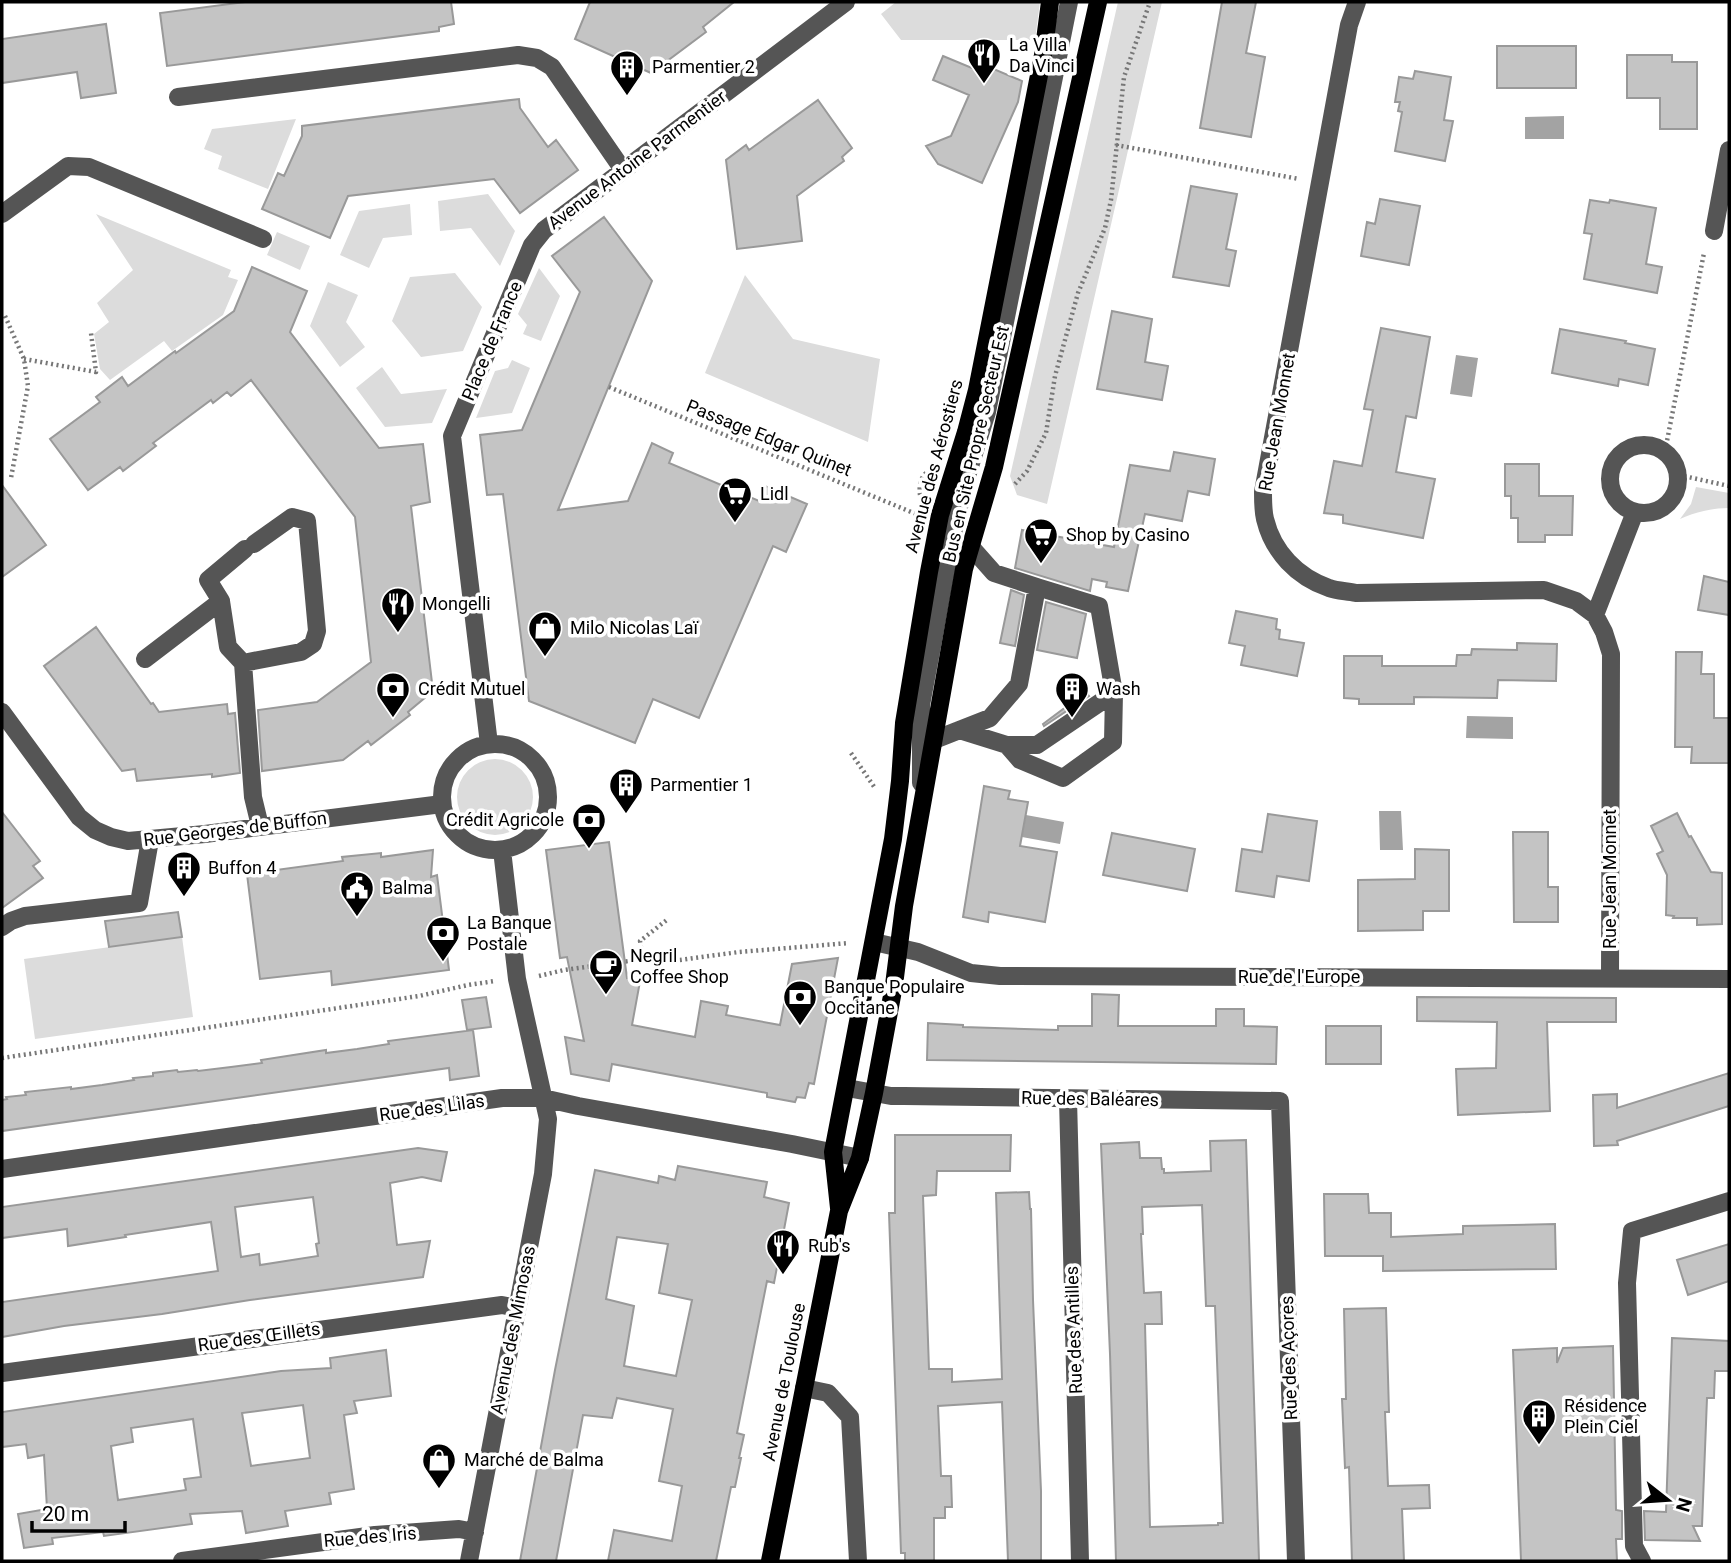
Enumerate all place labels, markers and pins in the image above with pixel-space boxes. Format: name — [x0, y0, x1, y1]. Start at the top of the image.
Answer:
place label: La Villa Da Vinci — [1009, 34, 1075, 76]
restaurant icon: La Villa Da Vinci — [965, 36, 1003, 85]
building icon: Parmentier 2 — [608, 48, 646, 97]
place label: Parmentier 2 — [652, 56, 755, 77]
supermarket icon: Lidl — [716, 475, 754, 524]
place label: Lidl — [760, 483, 789, 504]
supermarket icon: Shop by Casino — [1022, 516, 1060, 565]
place label: Shop by Casino — [1066, 524, 1190, 545]
restaurant icon: Mongelli — [379, 585, 417, 634]
place label: Mongelli — [422, 593, 491, 614]
shop icon: Milo Nicolas Laï — [526, 609, 564, 658]
place label: Milo Nicolas Laï — [570, 617, 700, 638]
bank icon: Crédit Mutuel — [374, 670, 412, 719]
building icon: Wash — [1053, 670, 1091, 719]
place label: Crédit Mutuel — [418, 678, 525, 699]
place label: Wash — [1096, 678, 1141, 699]
building icon: Parmentier 1 — [607, 766, 645, 815]
place label: Parmentier 1 — [650, 774, 753, 795]
bank icon: Crédit Agricole — [570, 801, 608, 850]
place label: Crédit Agricole — [446, 809, 564, 830]
building icon: Buffon 4 — [165, 849, 203, 898]
place label: Buffon 4 — [208, 857, 276, 878]
public building icon: Balma — [338, 869, 376, 918]
place label: Balma — [382, 877, 433, 898]
place label: La Banque Postale — [467, 912, 552, 954]
bank icon: La Banque Postale — [424, 914, 462, 963]
place label: Negril Coffee Shop — [630, 945, 729, 987]
cafe icon: Negril Coffee Shop — [587, 947, 625, 996]
place label: Banque Populaire Occitane — [824, 976, 965, 1018]
bank icon: Banque Populaire Occitane — [781, 978, 819, 1027]
restaurant icon: Rub's — [764, 1227, 802, 1276]
place label: Rub's — [808, 1235, 851, 1256]
place label: Résidence Plein Ciel — [1564, 1395, 1647, 1437]
building icon: Résidence Plein Ciel — [1520, 1397, 1558, 1446]
shop icon: Marché de Balma — [420, 1441, 458, 1490]
place label: Marché de Balma — [464, 1449, 604, 1470]

